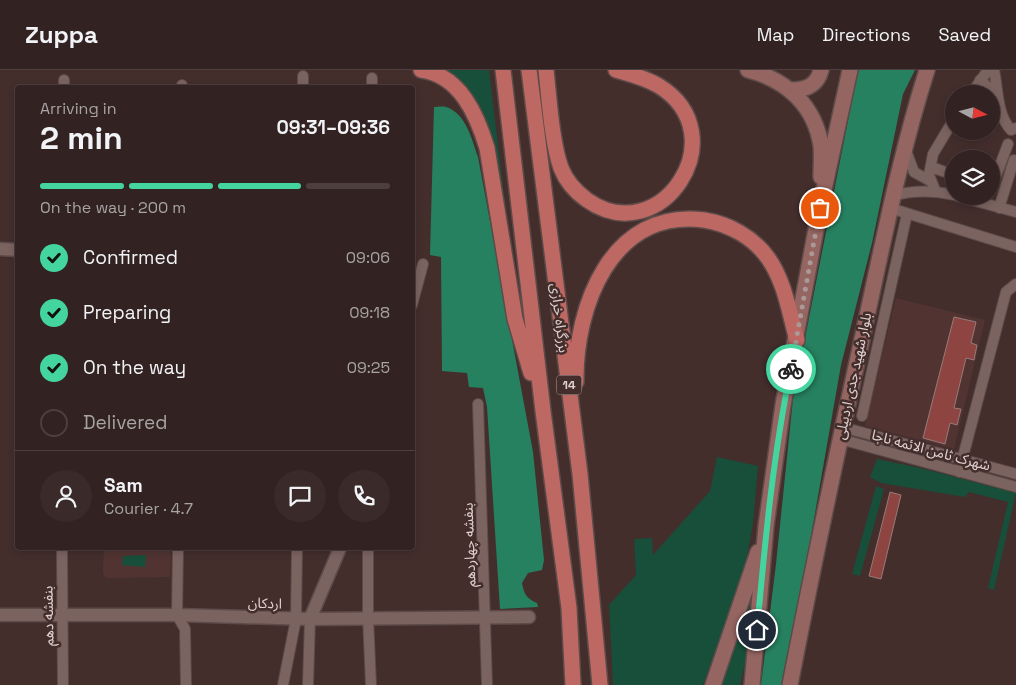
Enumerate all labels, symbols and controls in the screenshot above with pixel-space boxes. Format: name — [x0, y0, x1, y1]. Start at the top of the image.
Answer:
text: Zuppa — [25, 19, 98, 50]
text: Map — [757, 23, 794, 46]
text: Directions — [822, 23, 911, 46]
text: Saved — [939, 23, 991, 46]
north arrow — [945, 85, 1000, 140]
map controls — [945, 85, 1000, 205]
text: Arriving in — [40, 98, 117, 119]
text: 09:31–09:36 — [276, 115, 390, 140]
text: 2 min — [40, 118, 123, 158]
button: layers — [945, 150, 1000, 205]
pin — [799, 187, 841, 229]
icon: bag — [806, 194, 834, 222]
text: On the way · 200 m — [40, 197, 186, 218]
icon: check — [40, 244, 68, 272]
text: Confirmed — [83, 245, 178, 270]
text: 09:06 — [346, 247, 390, 268]
street label: بزرگراه خرازی — [547, 282, 573, 354]
icon: check — [40, 299, 68, 327]
text: Preparing — [83, 300, 171, 325]
text: 09:18 — [349, 302, 390, 323]
street label: بلوار شهید جدی اردبیلی — [831, 311, 875, 441]
courier — [766, 344, 816, 394]
icon: check — [40, 354, 68, 382]
text: On the way — [83, 355, 186, 380]
icon: bike — [777, 355, 805, 383]
text: 09:25 — [347, 357, 390, 378]
road number: 14 — [556, 376, 582, 394]
text: Delivered — [83, 410, 168, 435]
street label: شهرک ثامن الائمه ناجا — [870, 425, 992, 475]
button: person — [40, 470, 92, 522]
button: chat — [274, 470, 326, 522]
button: phone — [338, 470, 390, 522]
text: Sam — [104, 473, 143, 498]
text: Courier · 4.7 — [104, 498, 193, 519]
street label: بنفشه چهاردهم — [459, 502, 481, 588]
street label: بنفشه دهم — [38, 585, 60, 646]
street label: اردکان — [248, 593, 282, 613]
pin — [736, 609, 778, 651]
icon: home — [743, 616, 771, 644]

